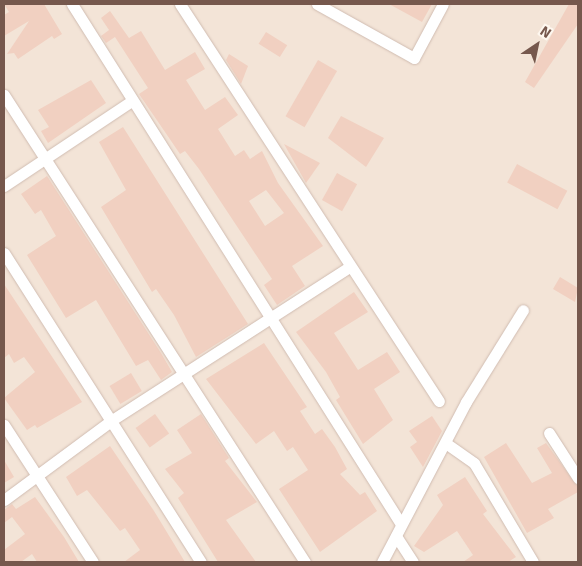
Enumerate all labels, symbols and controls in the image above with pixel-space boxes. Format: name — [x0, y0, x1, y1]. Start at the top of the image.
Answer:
north arrow — [512, 20, 562, 70]
text: N — [537, 22, 554, 42]

